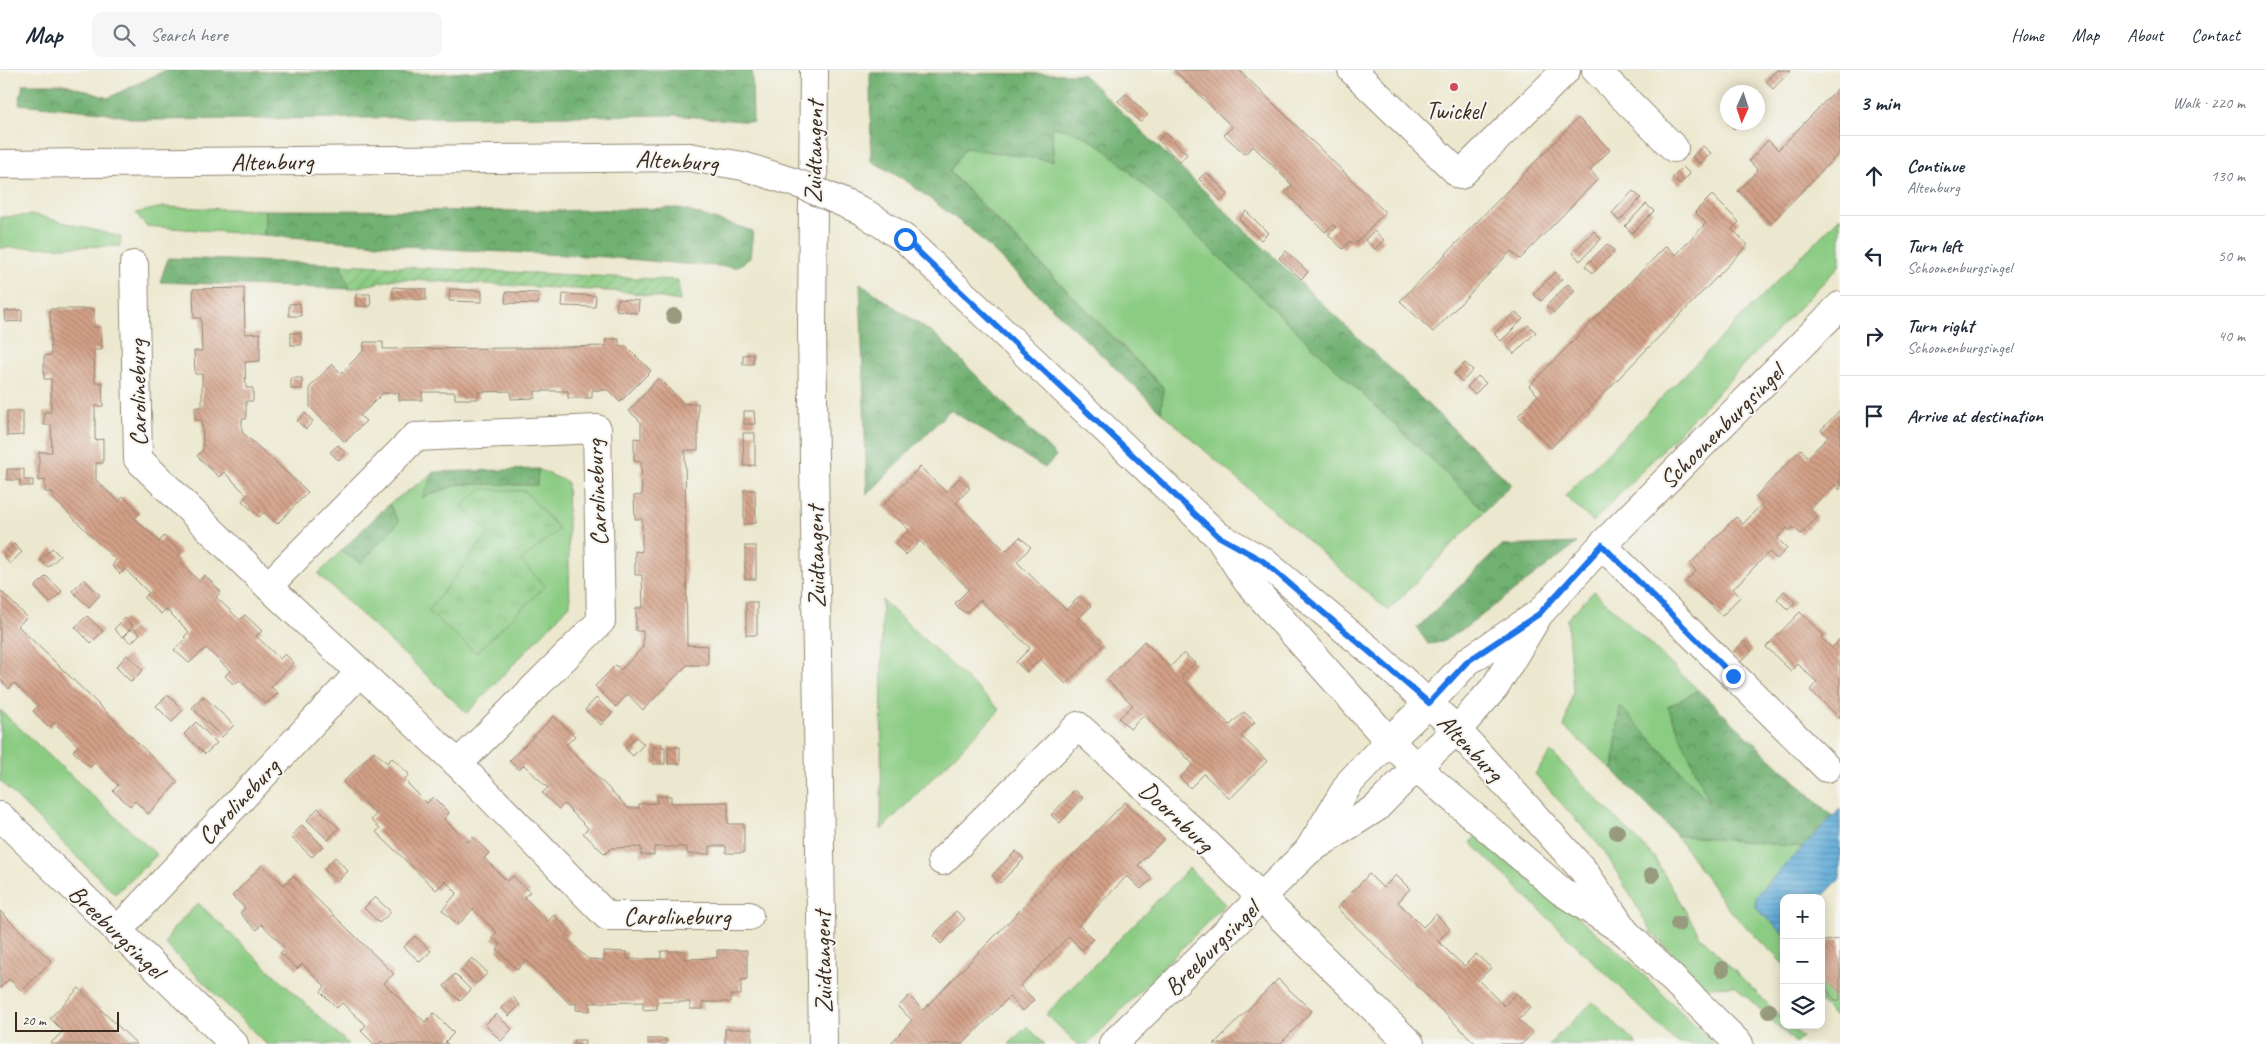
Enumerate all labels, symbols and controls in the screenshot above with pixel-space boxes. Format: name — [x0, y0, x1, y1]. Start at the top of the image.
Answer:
search box — [92, 12, 442, 57]
text: Map — [25, 20, 62, 50]
icon: search — [110, 21, 138, 49]
text: Search here — [150, 23, 228, 47]
text: Home — [2011, 24, 2044, 46]
text: Map — [2072, 24, 2099, 46]
text: About — [2127, 24, 2163, 46]
text: Contact — [2191, 24, 2240, 46]
marker: Twickel — [1448, 81, 1460, 93]
north arrow — [1720, 85, 1765, 130]
text: 3 min — [1860, 90, 1900, 116]
text: Walk · 220 m — [2173, 93, 2245, 113]
place label: Twickel — [1425, 95, 1487, 127]
street label: Zuidtangent — [797, 97, 831, 203]
street label: Altenburg — [635, 143, 721, 179]
street label: Altenburg — [231, 145, 316, 179]
text: Continue — [1907, 154, 1964, 178]
icon: ahead — [1860, 162, 1888, 190]
text: 130 m — [2211, 166, 2245, 186]
text: Altenburg — [1907, 178, 1960, 198]
route start — [894, 228, 917, 251]
text: Turn left — [1907, 234, 1962, 258]
icon: left — [1860, 242, 1888, 270]
text: 50 m — [2218, 246, 2245, 266]
text: Schoonenburgsingel — [1907, 258, 2012, 278]
text: Turn right — [1907, 314, 1974, 338]
icon: right — [1860, 322, 1888, 350]
text: 40 m — [2218, 326, 2245, 346]
street label: Carolineburg — [121, 337, 155, 447]
text: Schoonenburgsingel — [1907, 338, 2012, 358]
street label: Schoonenburgsingel — [1652, 354, 1794, 496]
icon: arrive — [1860, 402, 1888, 430]
text: Arrive at destination — [1907, 404, 2043, 428]
street label: Carolineburg — [578, 437, 616, 547]
street label: Zuidtangent — [799, 502, 833, 608]
route end — [1722, 665, 1745, 688]
street label: Altenburg — [1430, 707, 1512, 790]
street label: Carolineburg — [191, 750, 288, 852]
street label: Doornburg — [1132, 774, 1222, 861]
street label: Breeburgsingel — [61, 878, 175, 989]
street label: Breeburgsingel — [1157, 891, 1270, 1003]
map controls — [1780, 894, 1825, 1029]
button: + — [1780, 894, 1825, 939]
street label: Carolineburg — [624, 901, 733, 933]
street label: Zuidtangent — [806, 907, 840, 1013]
button: − — [1780, 939, 1825, 984]
button: layers — [1780, 984, 1825, 1029]
scale bar — [15, 1009, 119, 1032]
text: 20 m — [22, 1012, 46, 1029]

